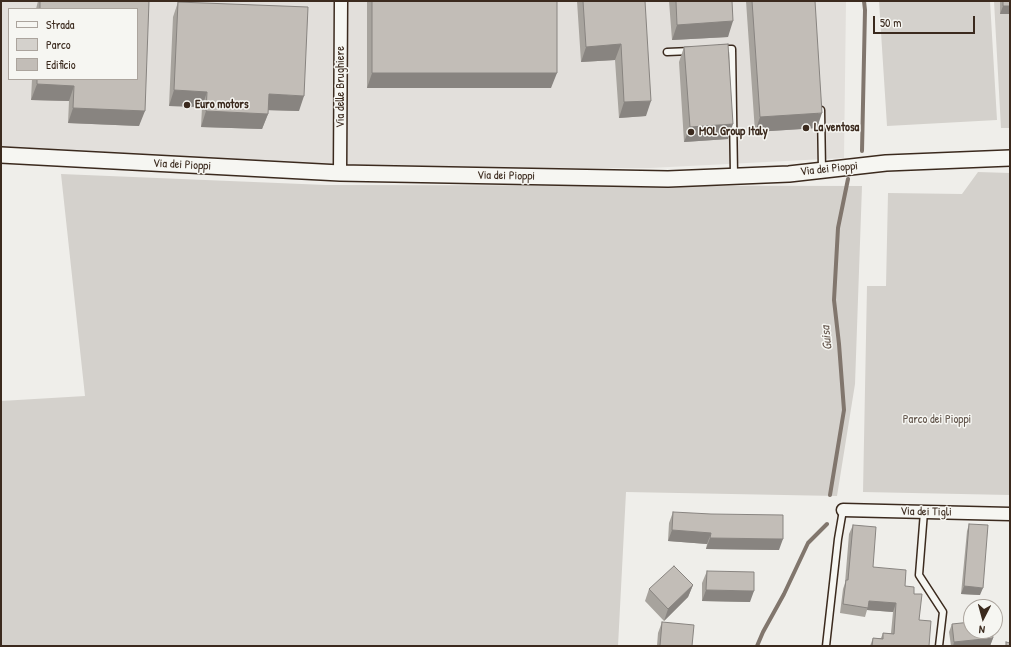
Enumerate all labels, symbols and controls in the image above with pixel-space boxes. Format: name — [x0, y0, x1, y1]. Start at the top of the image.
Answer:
legend — [8, 8, 138, 80]
scale bar — [875, 8, 977, 34]
text: 50 m — [880, 14, 901, 31]
text: Strada — [46, 16, 74, 33]
text: Parco — [46, 36, 71, 53]
street label: Via delle Brughiere — [334, 46, 348, 128]
text: Edificio — [46, 56, 76, 73]
place label: Euro motors — [195, 98, 249, 112]
marker: Euro motors — [182, 100, 192, 110]
place label: La ventosa — [814, 121, 859, 135]
marker: La ventosa — [801, 123, 811, 133]
place label: MOL Group Italy — [699, 125, 768, 139]
marker: MOL Group Italy — [686, 127, 696, 137]
street label: Via dei Pioppi — [153, 156, 211, 174]
street label: Via dei Pioppi — [799, 159, 859, 179]
street label: Via dei Pioppi — [477, 168, 535, 184]
water label: Guisa — [818, 325, 836, 351]
park label: Parco dei Pioppi — [903, 413, 971, 427]
street label: Via dei Tigli — [900, 504, 952, 520]
north arrow — [963, 599, 1003, 639]
text: N — [978, 623, 986, 637]

